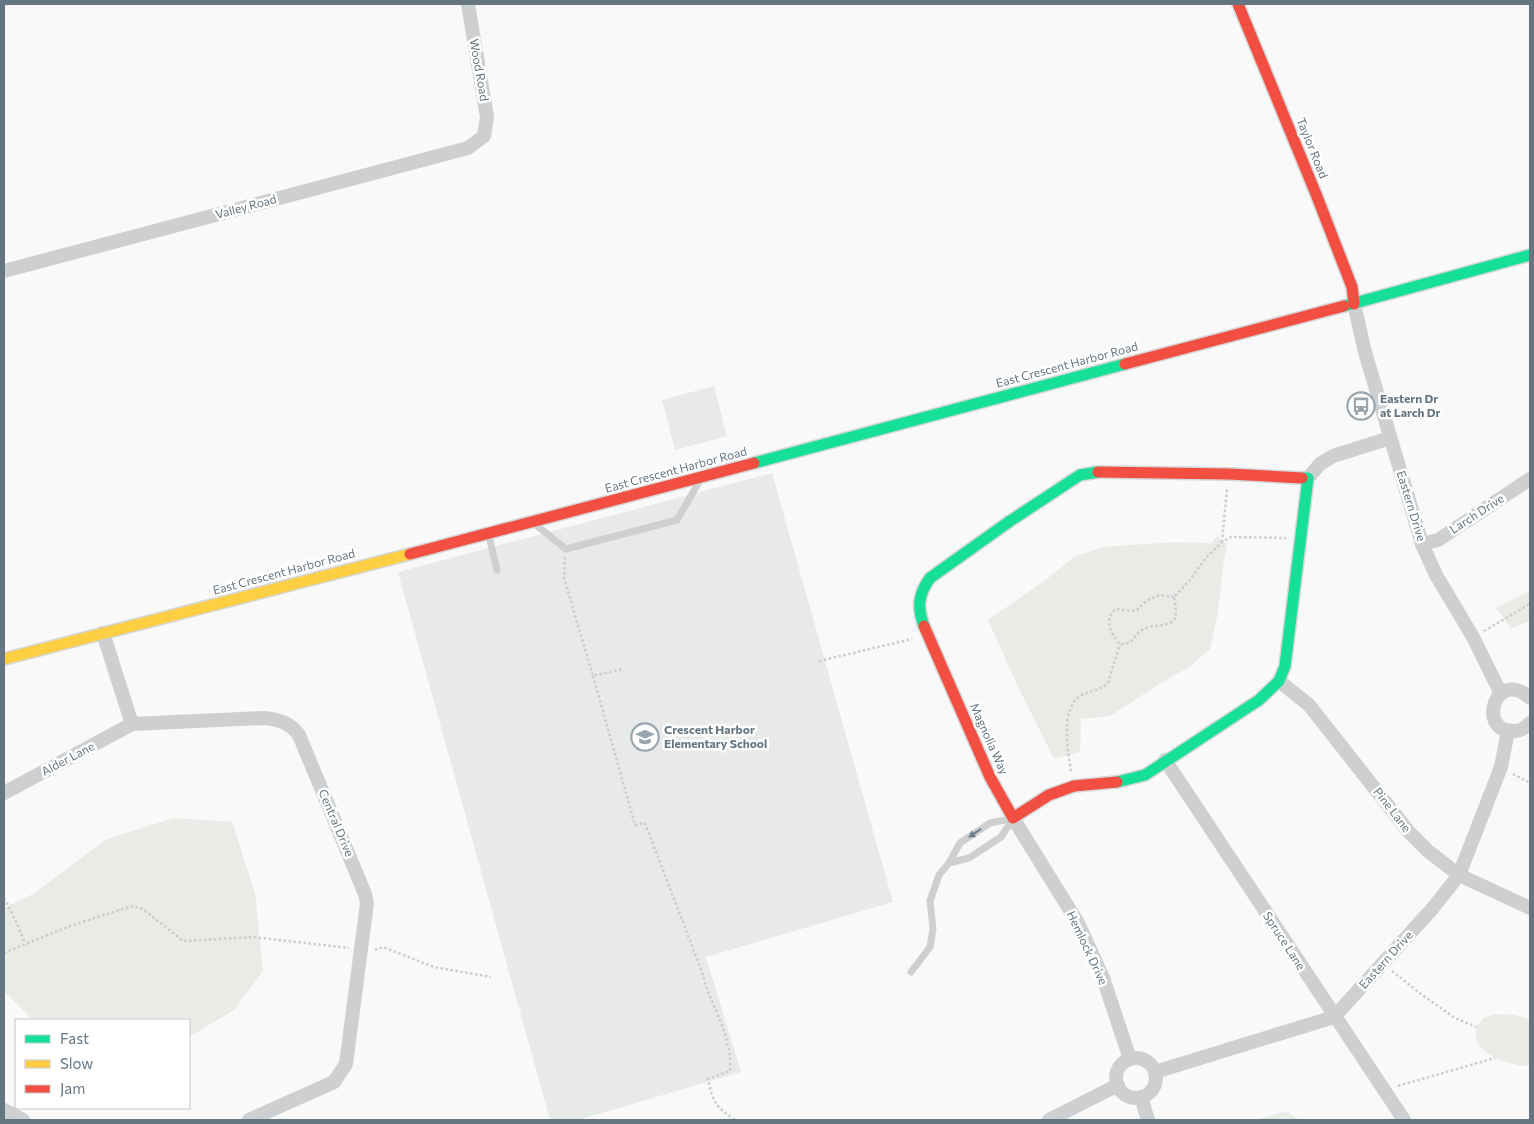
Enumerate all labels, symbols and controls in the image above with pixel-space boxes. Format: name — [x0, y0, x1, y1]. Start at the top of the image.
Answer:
street label: Wood Road — [468, 38, 492, 102]
street label: Taylor Road — [1294, 115, 1331, 180]
street label: Valley Road — [214, 191, 278, 221]
street label: East Crescent Harbor Road — [994, 338, 1139, 390]
bus stop icon: Eastern Dr at Larch Dr — [1346, 391, 1376, 421]
place label: Eastern Dr at Larch Dr — [1380, 391, 1441, 419]
street label: East Crescent Harbor Road — [603, 443, 748, 495]
street label: Eastern Drive — [1395, 469, 1429, 543]
street label: Larch Drive — [1447, 490, 1506, 536]
street label: East Crescent Harbor Road — [211, 545, 356, 597]
street label: Magnolia Way — [968, 701, 1012, 777]
school or university icon: Crescent Harbor Elementary School — [630, 722, 660, 752]
place label: Crescent Harbor Elementary School — [664, 722, 767, 750]
street label: Alder Lane — [39, 738, 96, 778]
street label: Pine Lane — [1371, 784, 1414, 834]
street label: Central Drive — [316, 787, 357, 858]
one-way arrow — [969, 828, 982, 838]
street label: Hemlock Drive — [1065, 908, 1111, 987]
street label: Spruce Lane — [1261, 909, 1309, 972]
street label: Eastern Drive — [1356, 928, 1415, 991]
legend — [15, 1019, 190, 1109]
text: Fast — [60, 1029, 89, 1047]
text: Slow — [60, 1054, 93, 1072]
text: Jam — [60, 1079, 85, 1097]

